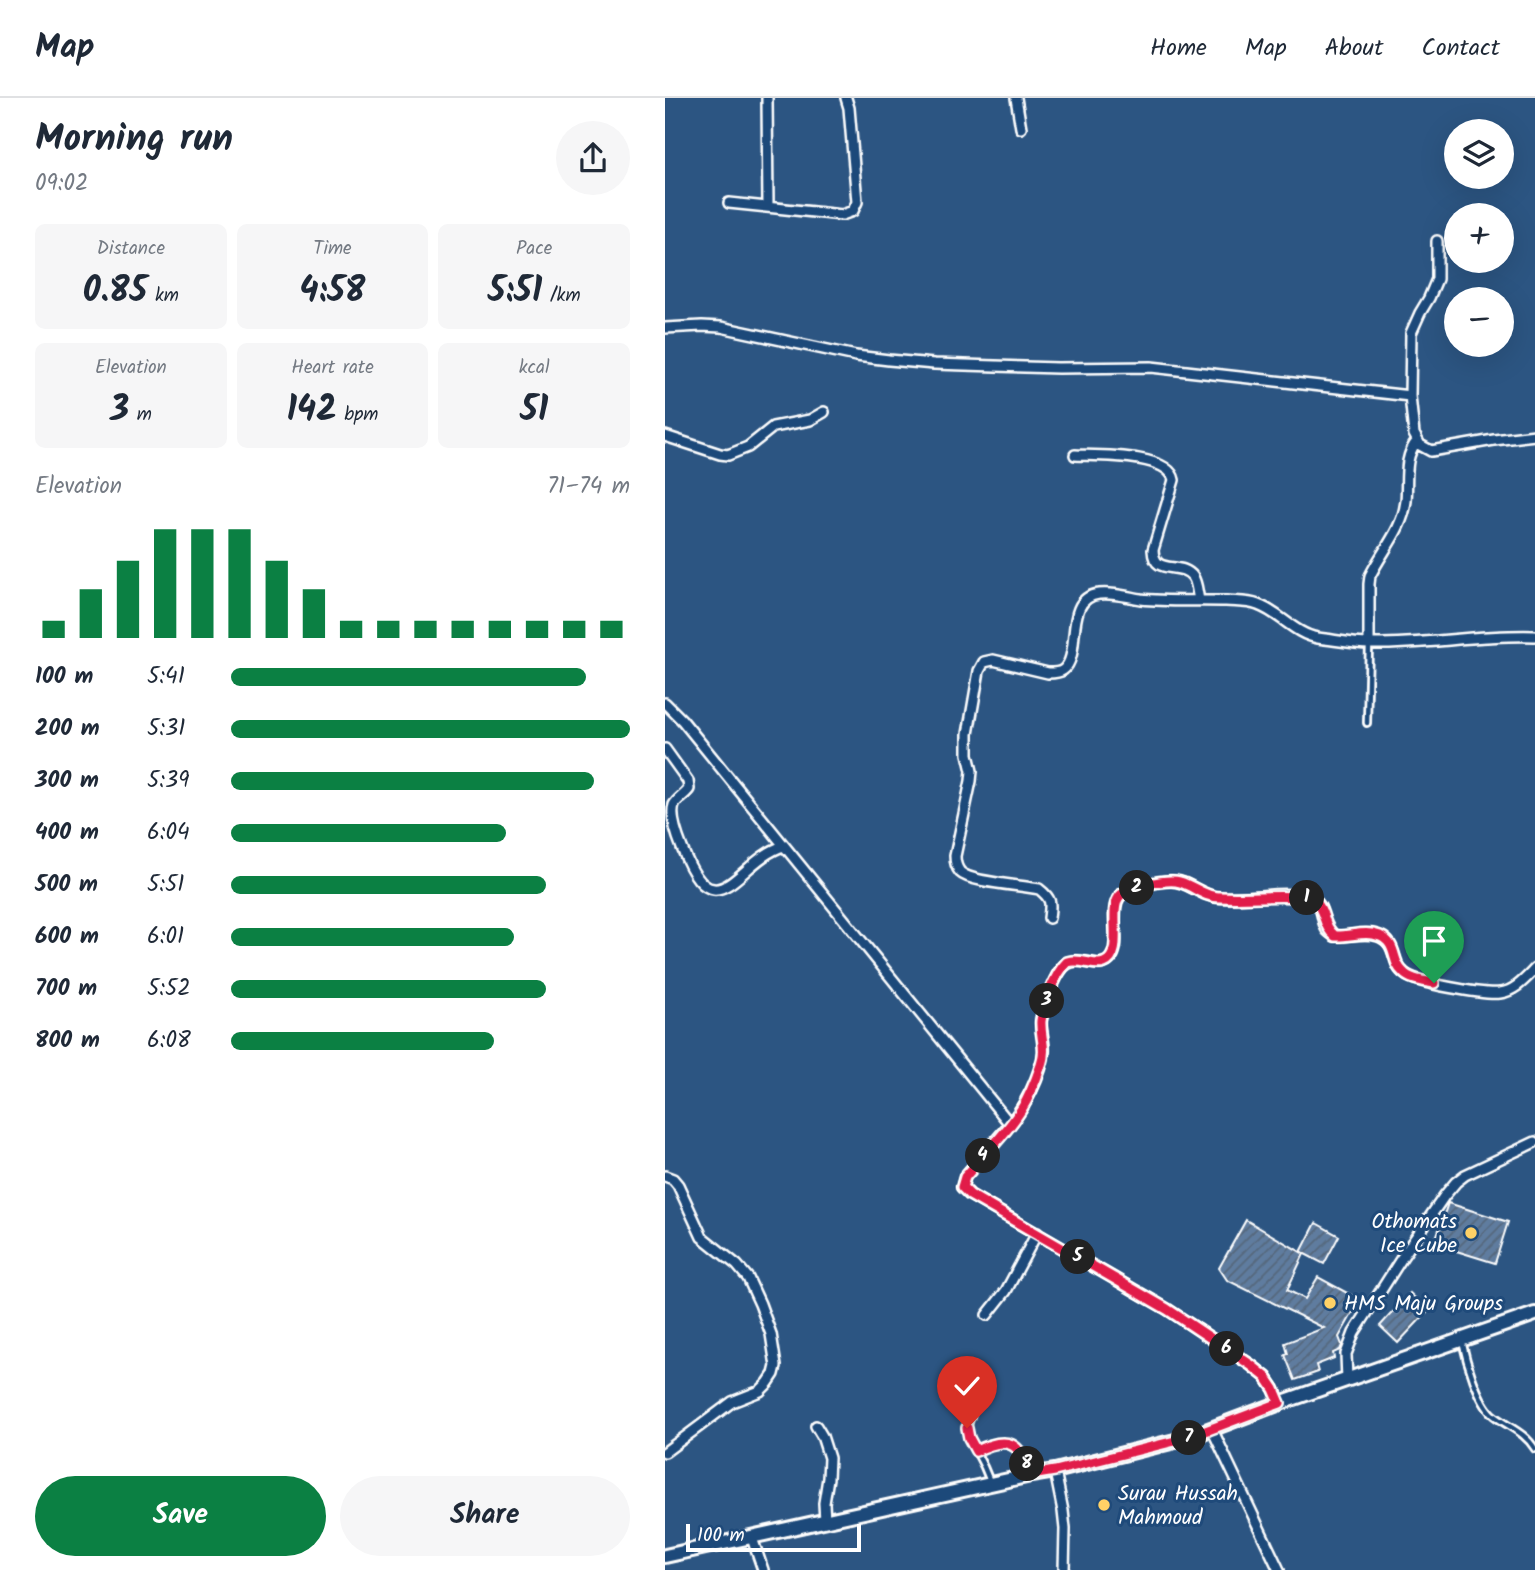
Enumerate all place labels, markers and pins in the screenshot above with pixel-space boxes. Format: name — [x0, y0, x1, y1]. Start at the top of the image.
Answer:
pin: 2 — [1119, 870, 1155, 906]
pin: 1 — [1289, 880, 1325, 916]
pin — [1404, 911, 1464, 983]
pin: 3 — [1029, 984, 1065, 1018]
pin: 4 — [965, 1138, 1001, 1174]
place label: Othomats Ice Cube — [1372, 1206, 1458, 1263]
marker: Othomats Ice Cube — [1463, 1225, 1479, 1241]
pin: 5 — [1061, 1240, 1095, 1274]
place label: HMS Maju Groups — [1344, 1288, 1503, 1321]
marker: HMS Maju Groups — [1322, 1295, 1338, 1311]
pin: 6 — [1209, 1332, 1245, 1366]
pin — [937, 1356, 997, 1428]
pin: 7 — [1171, 1420, 1207, 1456]
pin: 8 — [1009, 1446, 1045, 1482]
place label: Surau Hussah Mahmoud — [1118, 1478, 1238, 1535]
marker: Surau Hussah Mahmoud — [1096, 1497, 1112, 1513]

